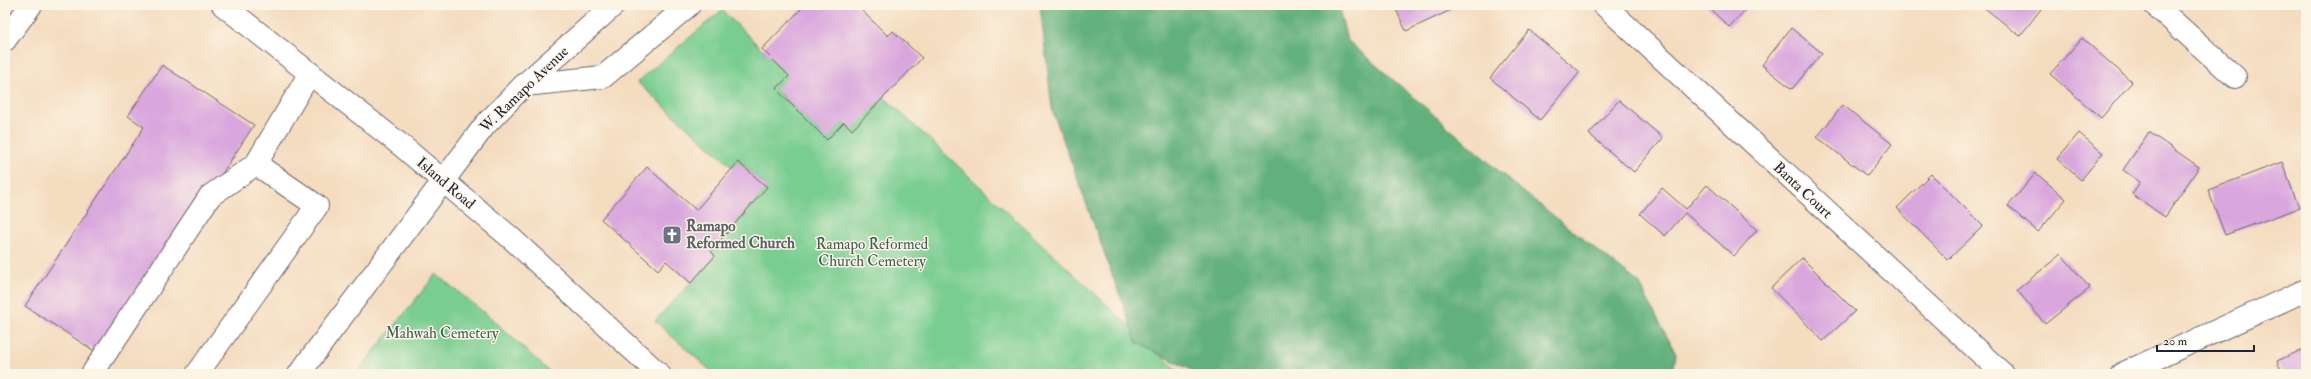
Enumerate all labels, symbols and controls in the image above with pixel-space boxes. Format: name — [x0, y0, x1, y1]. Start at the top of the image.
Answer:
street label: W. Ramapo Avenue — [475, 42, 573, 138]
street label: Island Road — [412, 153, 479, 214]
street label: Banta Court — [1769, 158, 1836, 223]
place label: Ramapo Reformed Church — [686, 217, 795, 253]
church icon: Ramapo Reformed Church — [661, 224, 683, 246]
park label: Ramapo Reformed Church Cemetery — [816, 235, 929, 271]
park label: Mahwah Cemetery — [385, 324, 499, 343]
scale bar — [2157, 327, 2254, 353]
text: 20 m — [2163, 334, 2188, 349]

